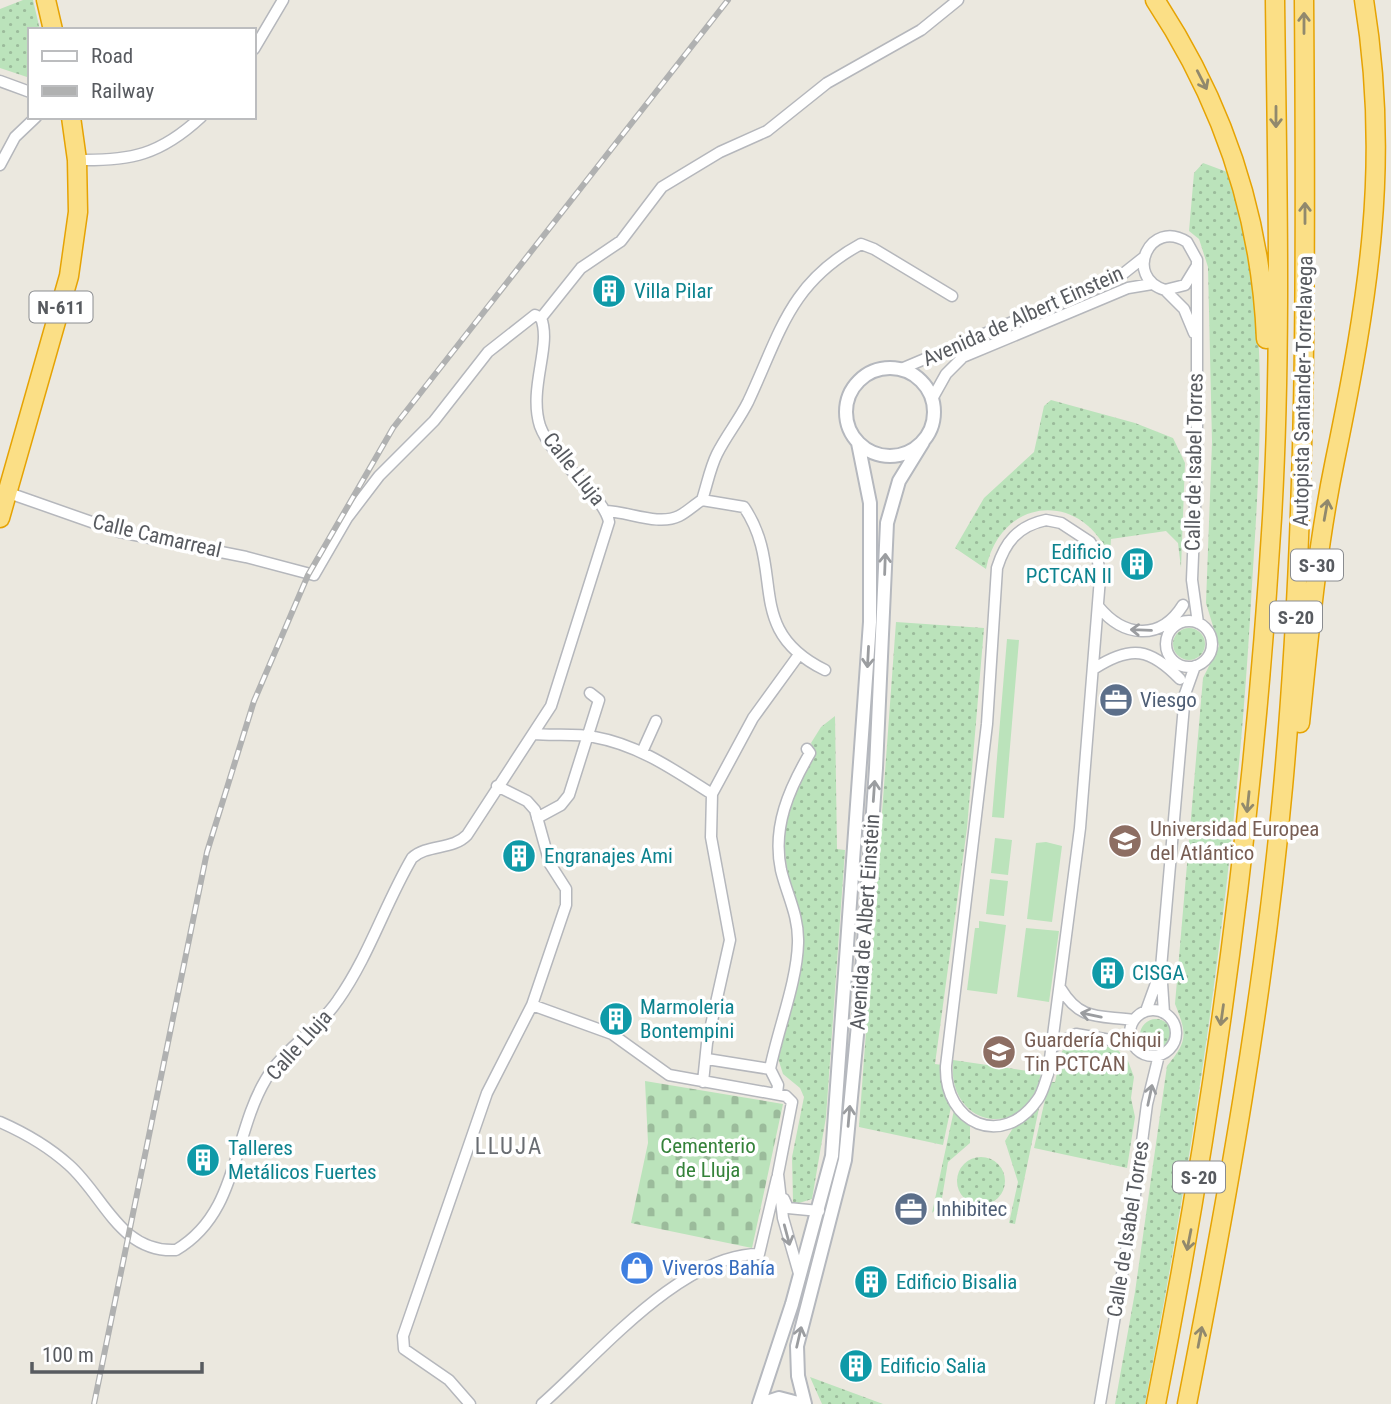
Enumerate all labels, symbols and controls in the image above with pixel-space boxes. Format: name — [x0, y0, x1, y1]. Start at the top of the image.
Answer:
one-way arrow — [1297, 12, 1311, 35]
legend — [28, 28, 256, 119]
text: Road — [91, 44, 133, 68]
one-way arrow — [1195, 69, 1209, 90]
text: Railway — [91, 79, 154, 103]
one-way arrow — [1269, 105, 1283, 128]
one-way arrow — [1298, 202, 1312, 225]
street label: Autopista Santander-Torrelavega — [1289, 255, 1317, 527]
street label: Avenida de Albert Einstein — [919, 261, 1127, 371]
building icon: Villa Pilar — [590, 272, 628, 310]
place label: Villa Pilar — [634, 279, 713, 303]
road number: N-611 — [29, 292, 92, 322]
street label: Calle de Isabel Torres — [1180, 373, 1208, 551]
street label: Calle Lluja — [538, 428, 610, 510]
one-way arrow — [1320, 499, 1333, 522]
street label: Calle Camarreal — [90, 510, 224, 562]
place label: Edificio PCTCAN II — [1026, 540, 1112, 588]
building icon: Edificio PCTCAN II — [1118, 545, 1156, 583]
road number: S-30 — [1291, 550, 1343, 580]
one-way arrow — [878, 553, 891, 576]
road number: S-20 — [1270, 602, 1322, 632]
one-way arrow — [1130, 623, 1153, 637]
one-way arrow — [861, 645, 874, 667]
office icon: Viesgo — [1097, 681, 1135, 719]
place label: Viesgo — [1140, 688, 1197, 712]
one-way arrow — [868, 780, 881, 803]
one-way arrow — [1241, 790, 1254, 813]
street label: Avenida de Albert Einstein — [845, 813, 885, 1031]
place label: Universidad Europea del Atlántico — [1150, 817, 1319, 865]
school or university icon: Universidad Europea del Atlántico — [1106, 822, 1144, 860]
building icon: Engranajes Ami — [500, 837, 538, 875]
place label: Engranajes Ami — [544, 844, 673, 868]
building icon: CISGA — [1089, 954, 1127, 992]
place label: CISGA — [1132, 961, 1185, 985]
place label: Marmoleria Bontempini — [640, 995, 735, 1043]
building icon: Marmoleria Bontempini — [597, 1000, 635, 1038]
one-way arrow — [1215, 1004, 1228, 1026]
street label: Calle Lluja — [261, 1005, 337, 1085]
one-way arrow — [1081, 1007, 1103, 1020]
place label: Guardería Chiqui Tin PCTCAN — [1024, 1028, 1162, 1076]
school or university icon: Guardería Chiqui Tin PCTCAN — [980, 1033, 1018, 1071]
one-way arrow — [1143, 1084, 1157, 1107]
one-way arrow — [843, 1105, 856, 1127]
district label: LLUJA — [475, 1133, 543, 1160]
park label: Cementerio de Lluja — [660, 1134, 756, 1182]
place label: Talleres Metálicos Fuertes — [228, 1136, 377, 1184]
street label: Calle de Isabel Torres — [1102, 1139, 1154, 1319]
building icon: Talleres Metálicos Fuertes — [184, 1141, 222, 1179]
road number: S-20 — [1173, 1162, 1225, 1192]
office icon: Inhibitec — [892, 1190, 930, 1228]
place label: Inhibitec — [936, 1197, 1007, 1221]
one-way arrow — [781, 1223, 794, 1246]
one-way arrow — [1181, 1228, 1195, 1251]
shop icon: Viveros Bahía — [618, 1249, 656, 1287]
place label: Viveros Bahía — [662, 1256, 775, 1280]
building icon: Edificio Bisalia — [852, 1263, 890, 1301]
place label: Edificio Bisalia — [896, 1270, 1017, 1294]
one-way arrow — [793, 1326, 807, 1349]
one-way arrow — [1194, 1326, 1207, 1349]
scale bar — [32, 1330, 201, 1374]
text: 100 m — [42, 1343, 94, 1367]
building icon: Edificio Salia — [837, 1347, 875, 1385]
place label: Edificio Salia — [880, 1354, 986, 1378]

